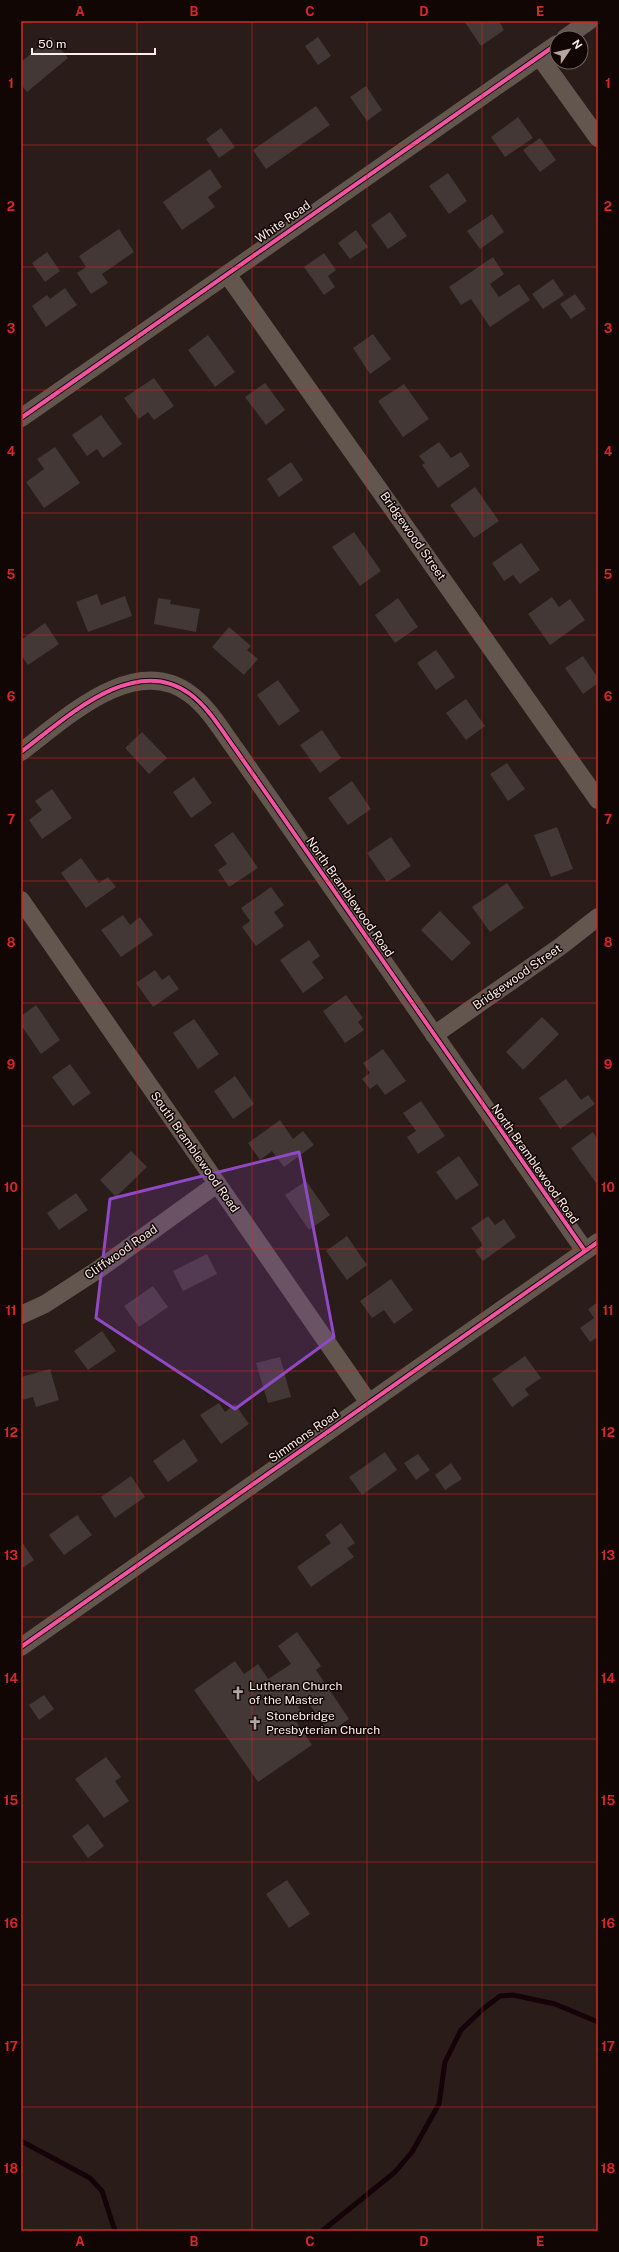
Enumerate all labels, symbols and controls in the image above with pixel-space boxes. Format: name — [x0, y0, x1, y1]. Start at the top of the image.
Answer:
text: A — [75, 4, 85, 19]
text: B — [190, 4, 199, 19]
text: C — [305, 4, 315, 19]
text: D — [419, 4, 429, 19]
text: E — [536, 4, 544, 19]
scale bar — [32, 30, 155, 56]
north arrow — [549, 30, 589, 70]
text: 50 m — [38, 37, 66, 51]
text: N — [570, 37, 585, 51]
text: 1 — [8, 76, 14, 91]
text: 1 — [605, 76, 611, 91]
street label: White Road — [253, 198, 313, 246]
text: 2 — [7, 199, 15, 214]
text: 2 — [604, 199, 612, 214]
text: 3 — [7, 321, 16, 336]
text: 3 — [604, 321, 613, 336]
text: 4 — [7, 444, 16, 459]
text: 4 — [604, 444, 613, 459]
street label: Bridgewood Street — [377, 489, 449, 583]
text: 5 — [7, 567, 16, 582]
text: 5 — [604, 567, 613, 582]
text: 6 — [7, 689, 16, 704]
text: 6 — [604, 689, 613, 704]
text: 7 — [7, 812, 15, 827]
text: 7 — [604, 812, 612, 827]
street label: North Bramblewood Road — [303, 834, 397, 960]
text: 8 — [7, 935, 16, 950]
text: 8 — [604, 935, 613, 950]
street label: Bridgewood Street — [470, 941, 564, 1013]
text: 9 — [7, 1057, 15, 1072]
text: 9 — [604, 1057, 612, 1072]
street label: South Bramblewood Road — [148, 1089, 242, 1215]
street label: North Bramblewood Road — [488, 1101, 582, 1227]
text: 10 — [4, 1180, 18, 1195]
text: 10 — [601, 1180, 615, 1195]
street label: Cliffwood Road — [82, 1222, 160, 1282]
text: 11 — [5, 1303, 17, 1318]
text: 11 — [602, 1303, 614, 1318]
street label: Simmons Road — [266, 1406, 342, 1466]
text: 12 — [4, 1425, 18, 1440]
text: 12 — [601, 1425, 615, 1440]
text: 13 — [4, 1548, 18, 1563]
text: 13 — [601, 1548, 615, 1563]
text: 14 — [4, 1671, 19, 1686]
text: 14 — [601, 1671, 616, 1686]
place label: Lutheran Church of the Master — [249, 1679, 343, 1707]
church icon: Lutheran Church of the Master — [230, 1685, 246, 1701]
place label: Stonebridge Presbyterian Church — [266, 1709, 380, 1737]
church icon: Stonebridge Presbyterian Church — [247, 1715, 263, 1731]
text: 15 — [4, 1793, 18, 1808]
text: 15 — [601, 1793, 615, 1808]
text: 16 — [4, 1916, 18, 1931]
text: 16 — [601, 1916, 615, 1931]
text: 17 — [4, 2039, 18, 2054]
text: 17 — [601, 2039, 615, 2054]
text: 18 — [4, 2161, 18, 2176]
text: 18 — [601, 2161, 615, 2176]
text: A — [75, 2234, 85, 2249]
text: B — [190, 2234, 199, 2249]
text: C — [305, 2234, 315, 2249]
text: D — [419, 2234, 429, 2249]
text: E — [536, 2234, 544, 2249]

